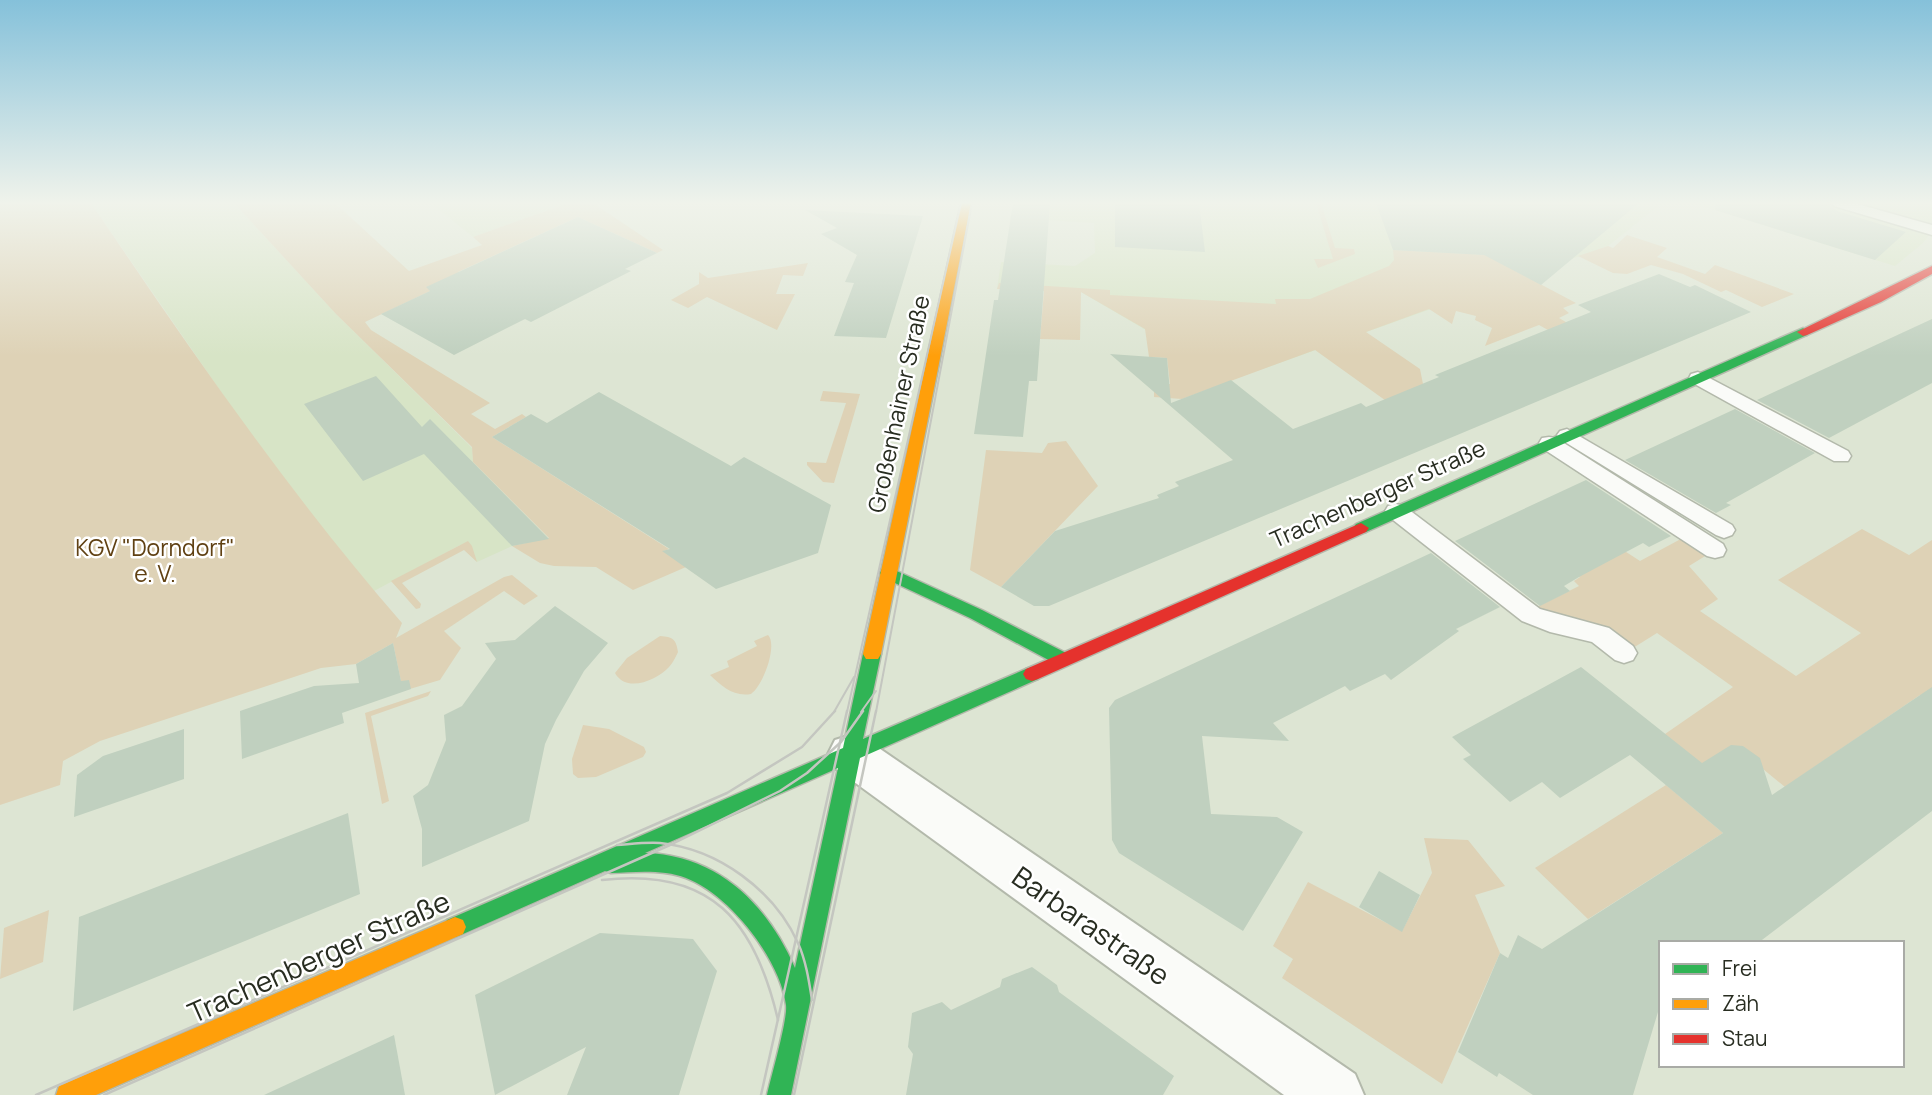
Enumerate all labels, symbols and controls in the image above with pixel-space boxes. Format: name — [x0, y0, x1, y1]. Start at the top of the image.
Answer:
street label: Großenhainer Straße — [859, 292, 937, 515]
street label: Trachenberger Straße — [1265, 431, 1490, 555]
park label: KGV "Dorndorf" e. V. — [75, 531, 235, 589]
street label: Barbarastraße — [1005, 857, 1178, 994]
street label: Trachenberger Straße — [182, 881, 456, 1031]
legend — [1659, 941, 1904, 1067]
text: Frei — [1722, 954, 1757, 982]
text: Zäh — [1722, 989, 1759, 1017]
text: Stau — [1722, 1024, 1768, 1052]

